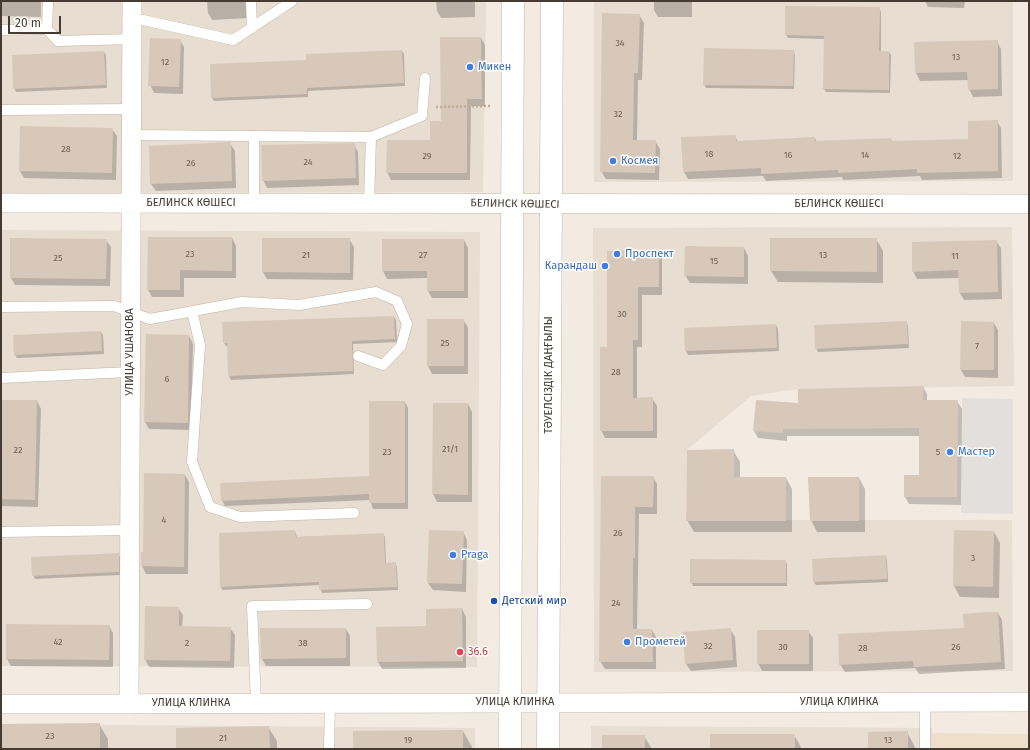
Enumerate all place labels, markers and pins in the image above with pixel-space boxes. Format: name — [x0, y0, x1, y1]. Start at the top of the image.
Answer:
place label: Микен — [478, 60, 511, 74]
marker: Микен — [465, 62, 475, 72]
place label: Космея — [621, 154, 658, 168]
marker: Космея — [608, 156, 618, 166]
place label: Проспект — [625, 247, 674, 261]
marker: Проспект — [612, 249, 622, 259]
place label: Карандаш — [545, 259, 597, 273]
marker: Карандаш — [600, 261, 610, 271]
place label: Мастер — [958, 445, 995, 459]
marker: Мастер — [945, 447, 955, 457]
place label: Praga — [461, 548, 488, 562]
marker: Praga — [448, 550, 458, 560]
place label: Детский мир — [502, 594, 567, 608]
marker: Детский мир — [489, 596, 499, 606]
place label: Прометей — [635, 635, 686, 649]
marker: Прометей — [622, 637, 632, 647]
place label: 36.6 — [468, 645, 488, 659]
marker: 36.6 — [455, 647, 465, 657]

